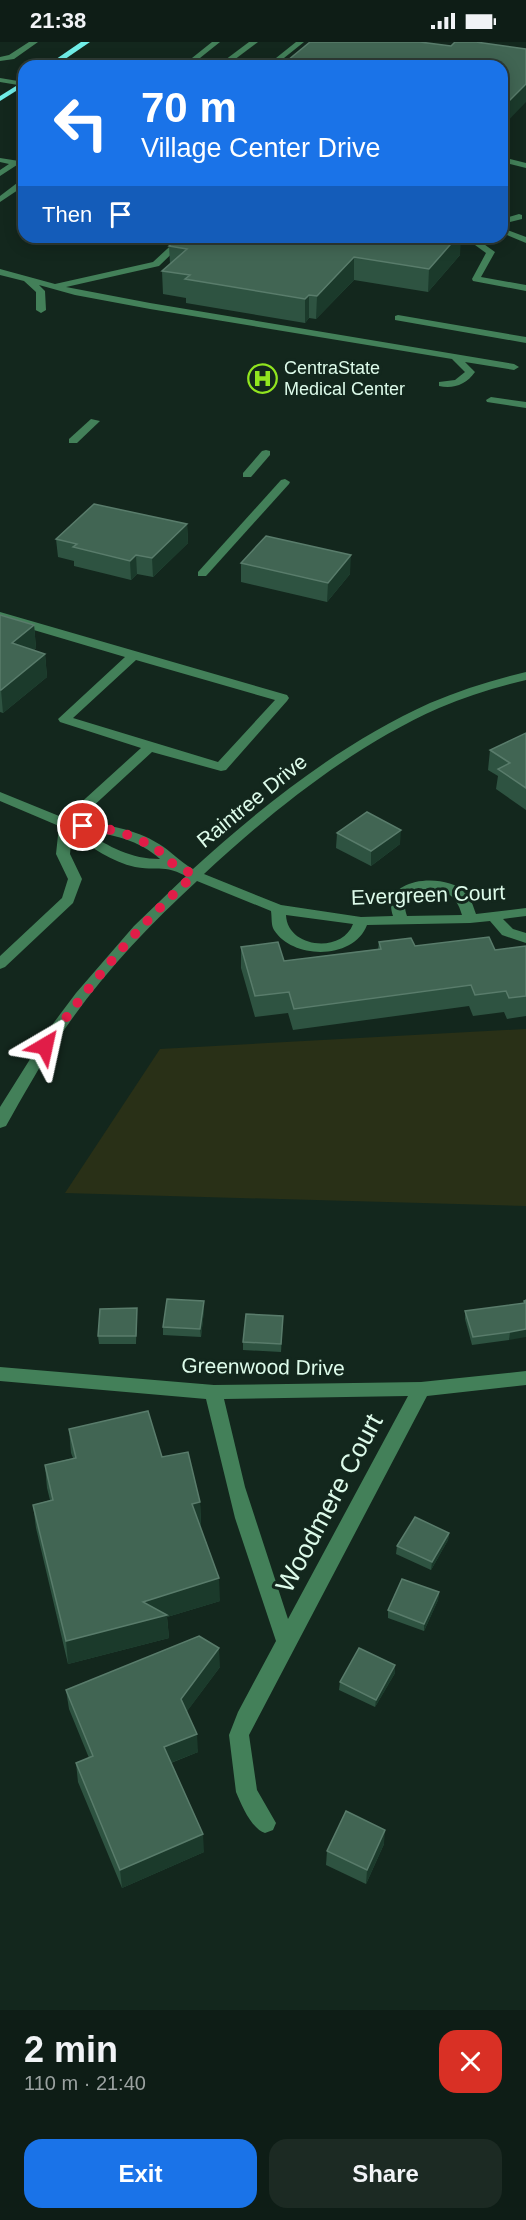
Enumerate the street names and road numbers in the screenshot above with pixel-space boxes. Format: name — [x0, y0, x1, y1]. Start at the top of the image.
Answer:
street label: Raintree Drive — [192, 749, 311, 852]
street label: Evergreen Court — [351, 880, 506, 909]
street label: Greenwood Drive — [181, 1354, 345, 1379]
street label: Woodmere Court — [269, 1408, 389, 1597]

